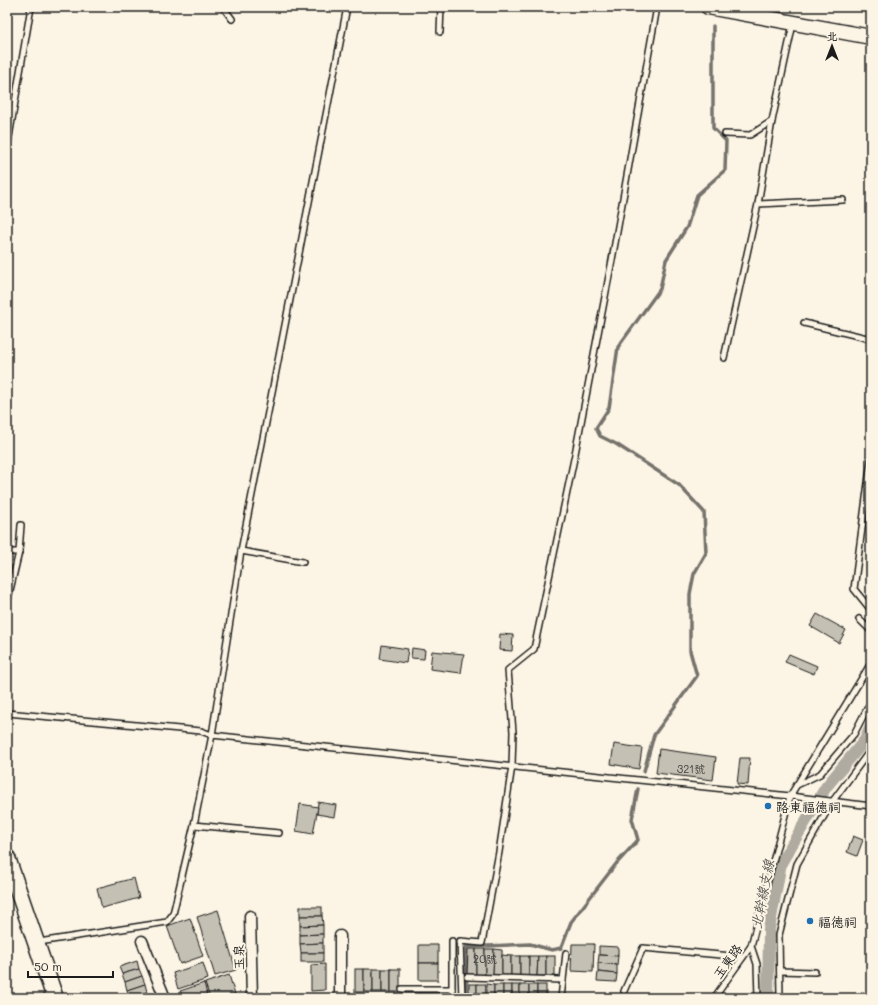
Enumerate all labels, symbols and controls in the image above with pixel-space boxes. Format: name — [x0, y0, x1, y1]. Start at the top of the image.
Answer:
north arrow — [812, 26, 852, 66]
text: 北 — [827, 28, 838, 43]
house number: 321號 — [677, 761, 705, 776]
place label: 路東福德祠 — [776, 798, 841, 815]
marker: 路東福德祠 — [763, 801, 773, 811]
water label: 北幹線支線 — [746, 857, 778, 930]
place label: 福德祠 — [818, 913, 857, 930]
marker: 福德祠 — [805, 916, 815, 926]
street label: 玉東路 — [709, 940, 745, 982]
street label: 玉泉 — [229, 944, 247, 970]
house number: 20號 — [473, 951, 497, 966]
scale bar — [28, 953, 113, 979]
text: 50 m — [34, 958, 62, 974]

